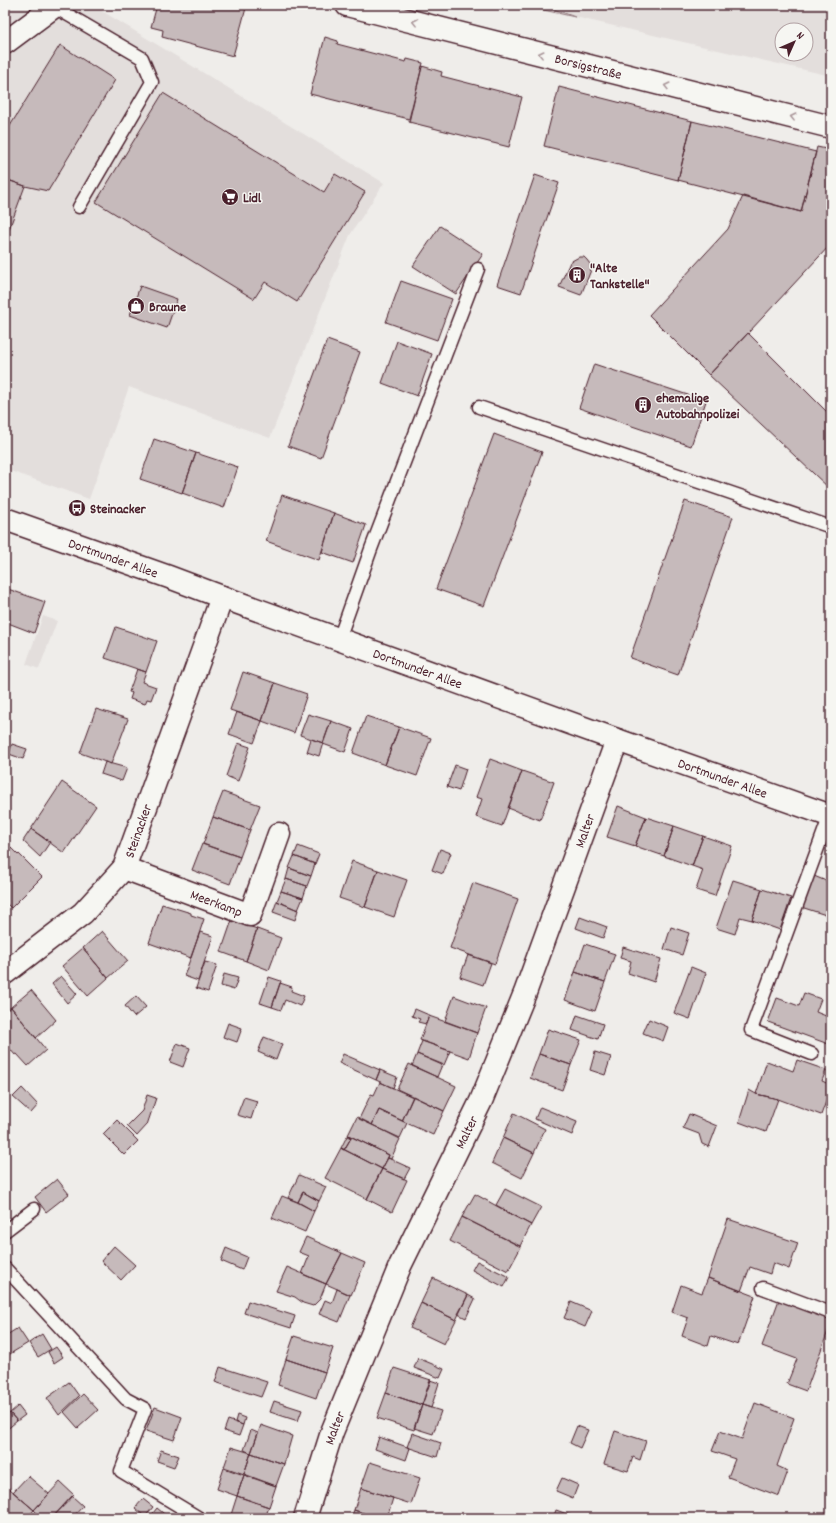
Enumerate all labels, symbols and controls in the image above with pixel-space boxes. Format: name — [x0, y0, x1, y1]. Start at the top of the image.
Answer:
one-way arrow — [412, 18, 419, 27]
north arrow — [774, 22, 814, 62]
text: N — [792, 29, 808, 44]
one-way arrow — [538, 50, 545, 59]
street label: Borsigstraße — [552, 50, 624, 86]
one-way arrow — [664, 82, 670, 90]
one-way arrow — [790, 114, 796, 122]
supermarket icon: Lidl — [220, 187, 240, 207]
place label: Lidl — [243, 189, 262, 209]
place label: "Alte Tankstelle" — [590, 259, 649, 295]
building icon: "Alte Tankstelle" — [567, 265, 587, 285]
shop icon: Braune — [126, 296, 146, 316]
place label: Braune — [149, 298, 186, 318]
place label: ehemalige Autobahnpolizei — [656, 389, 740, 425]
building icon: ehemalige Autobahnpolizei — [633, 395, 653, 415]
bus stop icon: Steinacker — [67, 498, 87, 518]
place label: Steinacker — [90, 500, 147, 520]
street label: Dortmunder Allee — [65, 534, 160, 584]
street label: Dortmunder Allee — [370, 644, 465, 695]
street label: Dortmunder Allee — [675, 754, 770, 805]
street label: Steinacker — [120, 801, 159, 861]
street label: Malter — [571, 811, 602, 851]
street label: Meerkamp — [187, 886, 245, 923]
street label: Malter — [451, 1112, 485, 1153]
street label: Malter — [321, 1408, 352, 1448]

